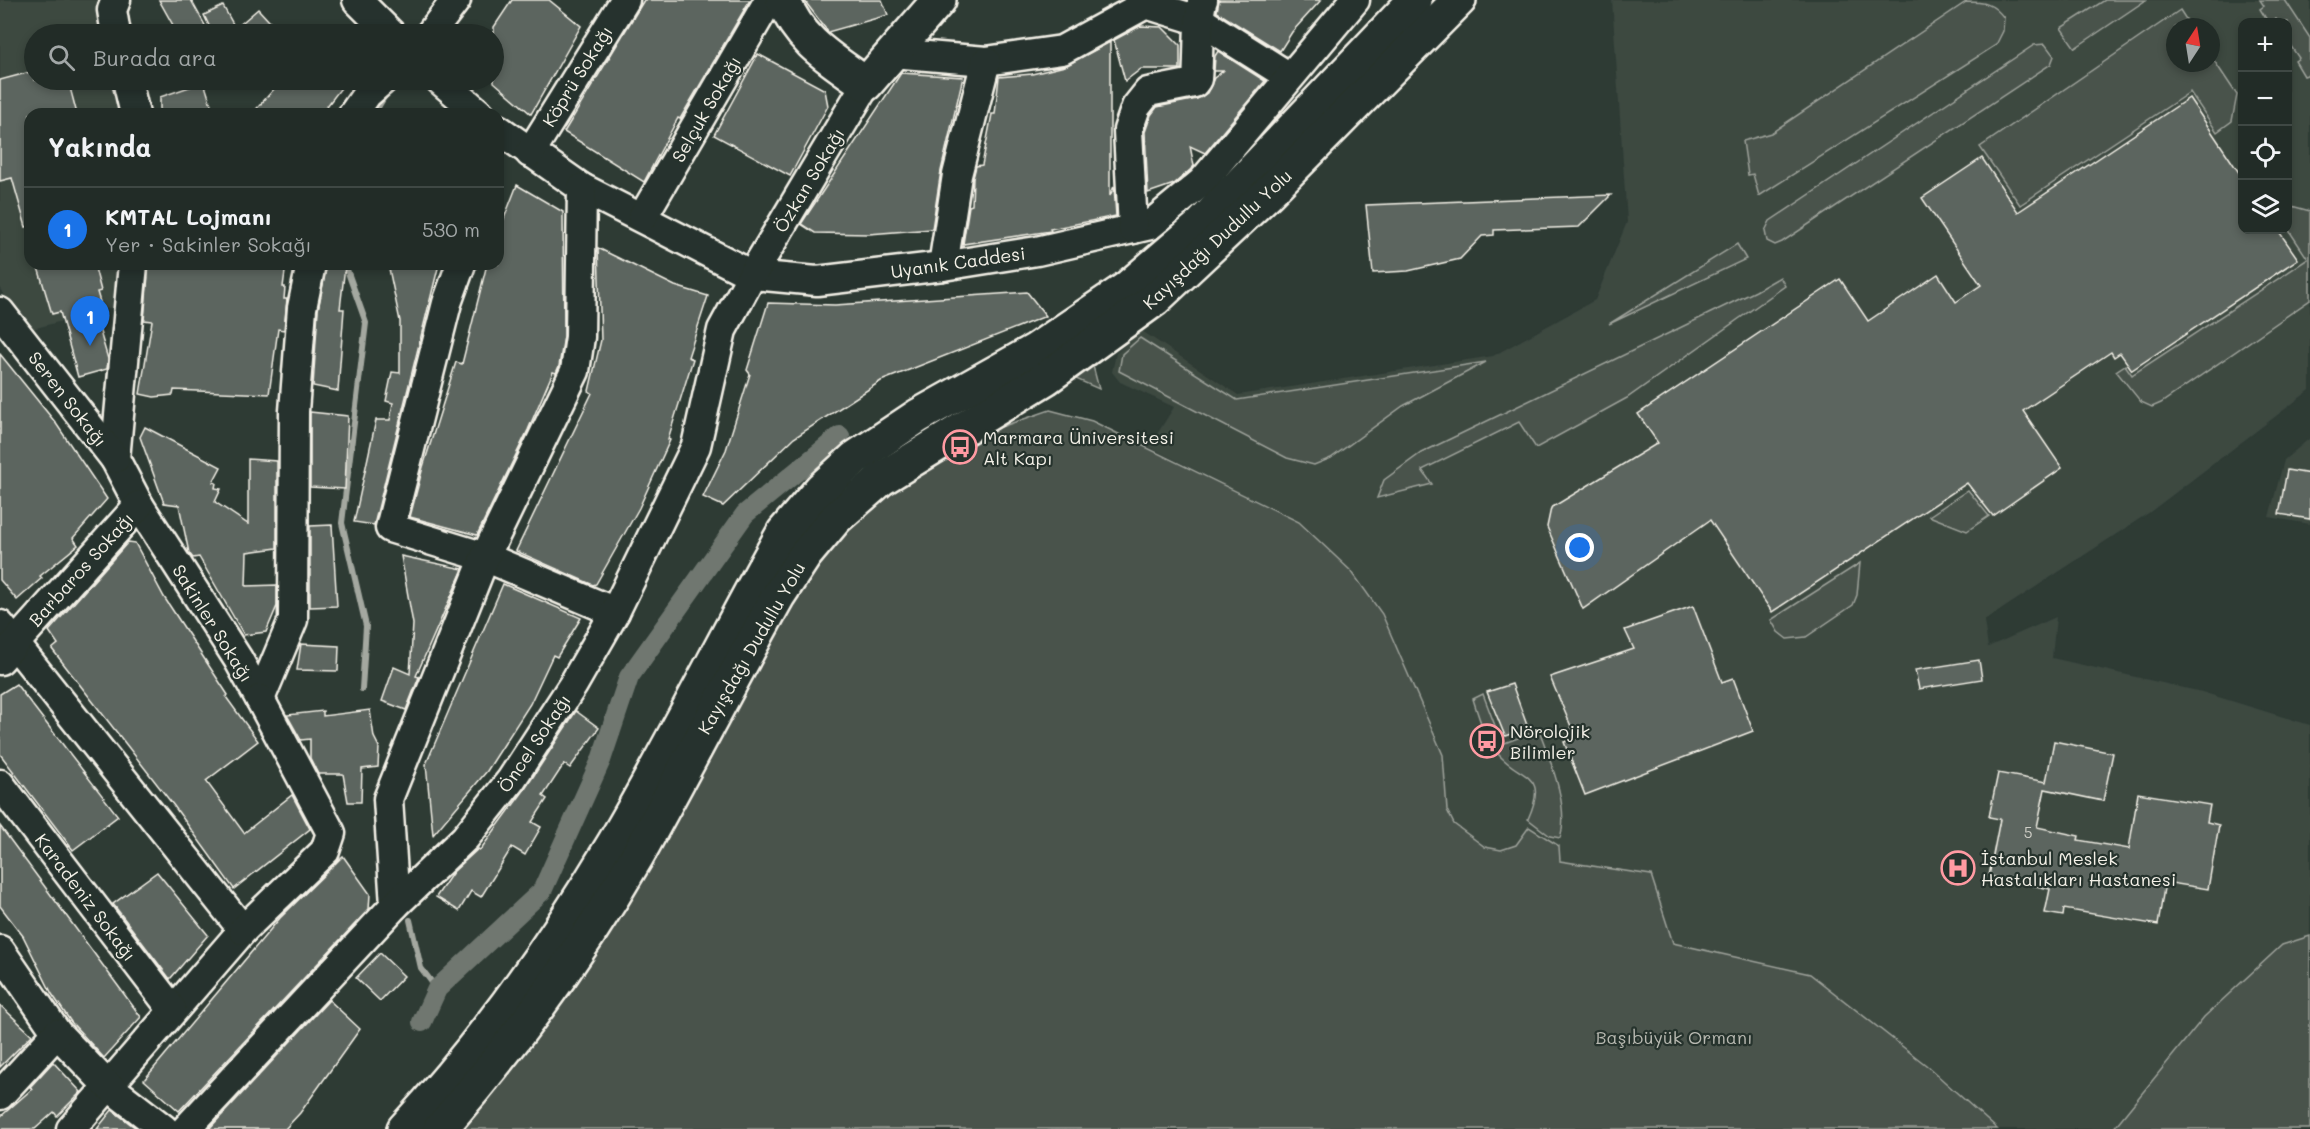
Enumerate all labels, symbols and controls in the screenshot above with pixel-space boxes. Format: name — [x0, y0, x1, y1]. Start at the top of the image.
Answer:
north arrow — [2166, 18, 2220, 72]
map controls — [2238, 18, 2292, 234]
button: + — [2238, 18, 2292, 72]
street label: Köprü Sokağı — [536, 21, 618, 131]
search box — [24, 24, 504, 90]
icon: search — [45, 41, 78, 74]
text: Burada ara — [93, 43, 217, 72]
street label: Selçuk Sokağı — [666, 51, 746, 167]
button: − — [2238, 72, 2292, 126]
street label: Özkan Sokağı — [768, 123, 850, 237]
button: locate — [2238, 126, 2292, 180]
text: Yakında — [48, 130, 151, 164]
street label: Kayışdağı Dudullu Yolu — [1137, 164, 1297, 314]
button: layers — [2238, 180, 2292, 234]
text: KMTAL Lojmanı — [105, 202, 272, 231]
text: 1 — [63, 216, 72, 242]
text: 530 m — [422, 216, 480, 242]
text: Yer · Sakinler Sokağı — [105, 231, 312, 257]
street label: Uyanık Caddesi — [889, 241, 1027, 283]
pin: 1 — [70, 296, 110, 346]
street label: Seren Sokağı — [23, 346, 113, 452]
place label: Marmara Üniversitesi Alt Kapı — [983, 425, 1174, 470]
bus stop icon: Marmara Üniversitesi Alt Kapı — [942, 429, 978, 465]
street label: Barbaros Sokağı — [23, 507, 139, 631]
your location — [1565, 533, 1594, 562]
street label: Kayışdağı Dudullu Yolu — [692, 557, 810, 739]
street label: Sakinler Sokağı — [167, 560, 259, 686]
street label: Öncel Sokağı — [492, 689, 576, 797]
place label: Nörolojik Bilimler — [1510, 719, 1590, 764]
bus stop icon: Nörolojik Bilimler — [1469, 723, 1505, 759]
house number: 5 — [2024, 822, 2032, 842]
street label: Karadeniz Sokağı — [30, 828, 142, 966]
place label: İstanbul Meslek Hastalıkları Hastanesi — [1981, 846, 2176, 891]
hospital icon: İstanbul Meslek Hastalıkları Hastanesi — [1940, 850, 1976, 886]
park label: Başıbüyük Ormanı — [1595, 1025, 1753, 1049]

